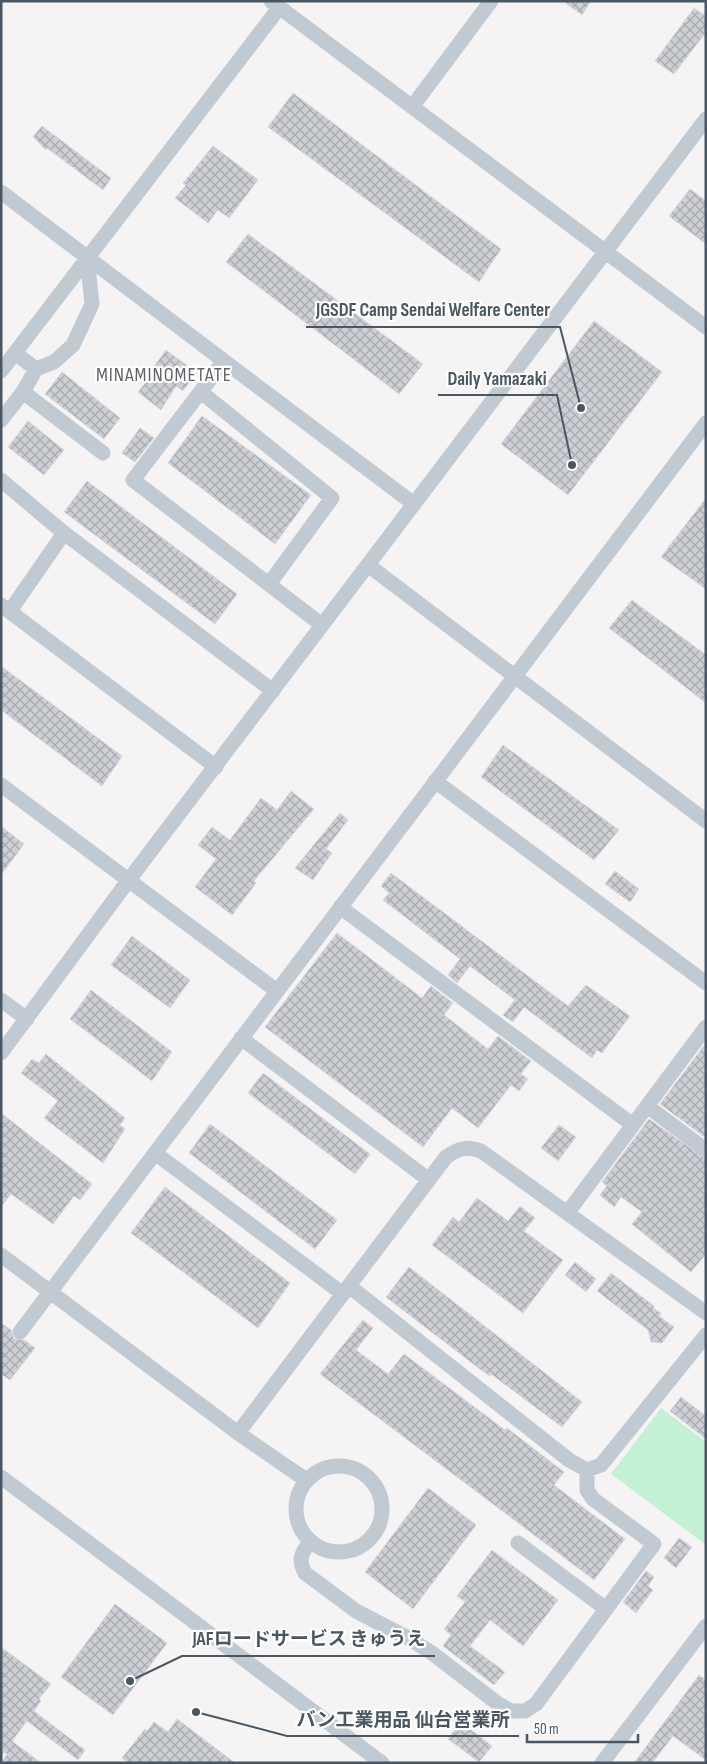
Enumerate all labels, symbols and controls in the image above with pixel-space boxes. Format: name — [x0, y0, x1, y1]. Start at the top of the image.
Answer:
callout: JGSDF Camp Sendai Welfare Center — [306, 293, 560, 327]
text: JGSDF Camp Sendai Welfare Center — [315, 299, 550, 322]
callout: Daily Yamazaki — [438, 361, 557, 395]
district label: MINAMINOMETATE — [96, 363, 232, 387]
text: Daily Yamazaki — [447, 368, 547, 391]
callout: JAFロードサービス きゅうえ — [182, 1622, 435, 1656]
text: JAFロードサービス きゅうえ — [191, 1628, 426, 1651]
callout: バン工業用品 仙台営業所 — [287, 1702, 519, 1736]
text: バン工業用品 仙台営業所 — [297, 1709, 509, 1732]
scale bar — [527, 1712, 638, 1744]
text: 50 m — [534, 1720, 559, 1739]

